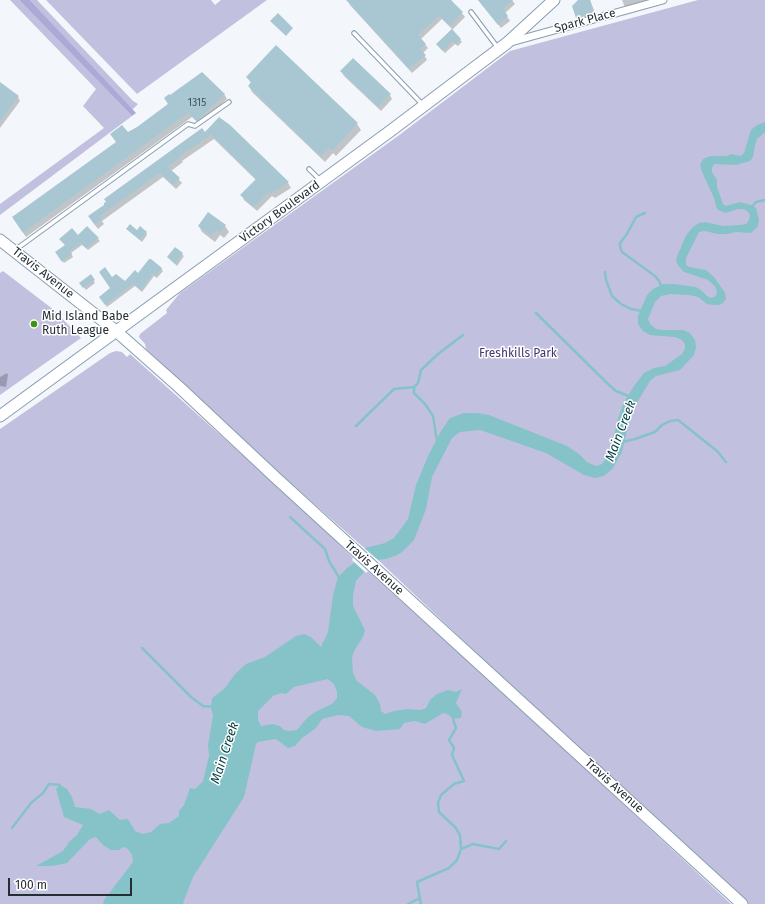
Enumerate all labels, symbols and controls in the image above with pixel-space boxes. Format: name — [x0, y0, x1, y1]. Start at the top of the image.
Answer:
street label: Spark Place — [553, 6, 617, 36]
house number: 1315 — [188, 97, 206, 109]
street label: Victory Boulevard — [237, 178, 323, 246]
street label: Travis Avenue — [9, 244, 77, 302]
place label: Mid Island Babe Ruth League — [42, 310, 129, 338]
marker: Mid Island Babe Ruth League — [29, 319, 39, 329]
park label: Freshkills Park — [479, 347, 557, 361]
water label: Main Creek — [602, 398, 640, 464]
street label: Travis Avenue — [342, 538, 406, 598]
water label: Main Creek — [208, 720, 242, 786]
street label: Travis Avenue — [582, 756, 646, 816]
scale bar — [10, 870, 134, 896]
text: 100 m — [15, 878, 47, 892]

